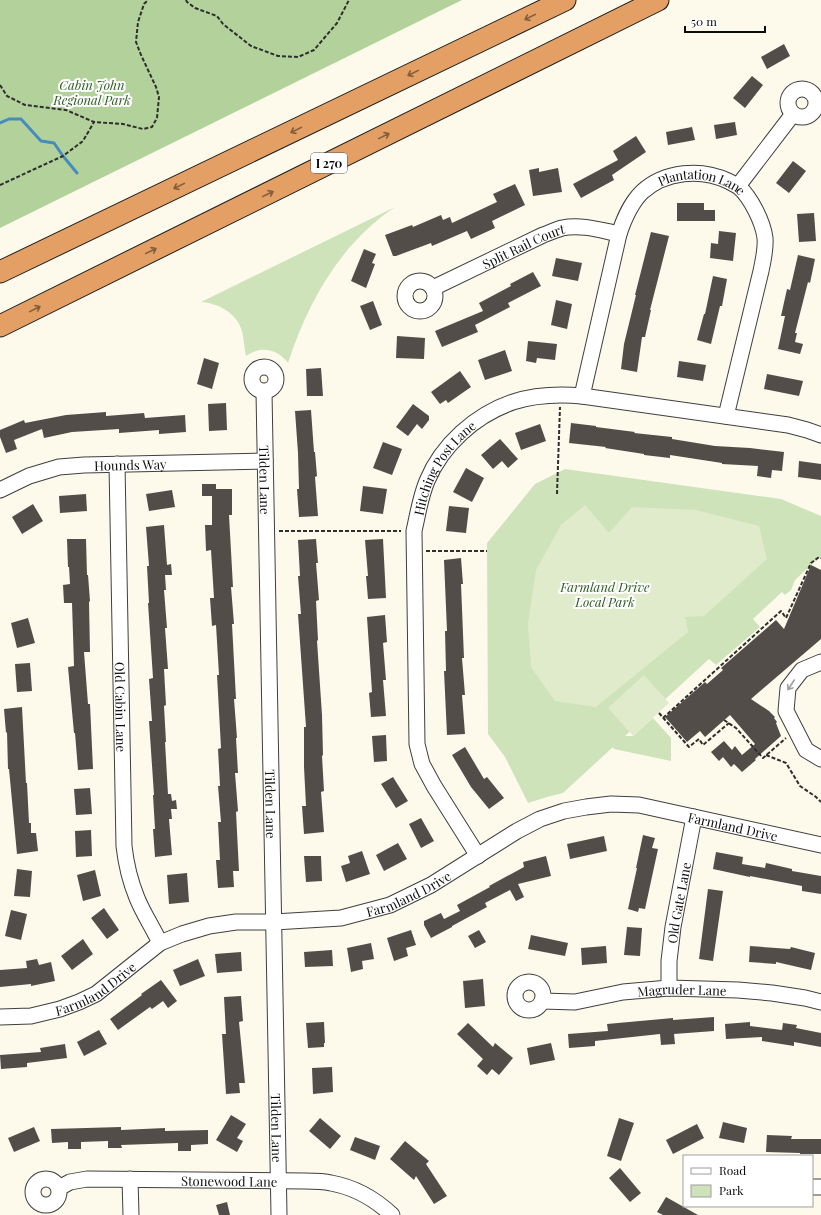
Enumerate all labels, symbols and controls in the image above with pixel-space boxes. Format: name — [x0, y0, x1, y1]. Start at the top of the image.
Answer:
scale bar — [685, 8, 765, 34]
text: 50 m — [691, 13, 717, 29]
one-way arrow — [524, 14, 536, 21]
one-way arrow — [407, 70, 419, 77]
park label: Cabin John Regional Park — [52, 76, 131, 108]
one-way arrow — [290, 127, 302, 134]
one-way arrow — [378, 132, 390, 139]
road number: I 270 — [311, 153, 347, 173]
street label: Plantation Lane — [655, 165, 750, 198]
one-way arrow — [173, 183, 185, 190]
one-way arrow — [262, 189, 274, 197]
street label: Split Rail Court — [479, 219, 566, 272]
one-way arrow — [145, 247, 157, 254]
one-way arrow — [29, 305, 41, 312]
street label: Hitching Post Lane — [409, 416, 479, 517]
street label: Tilden Lane — [256, 445, 275, 515]
street label: Hounds Way — [94, 455, 167, 473]
park label: Farmland Drive Local Park — [559, 578, 650, 610]
street label: Old Cabin Lane — [112, 662, 131, 753]
one-way arrow — [787, 679, 795, 690]
street label: Tilden Lane — [262, 769, 281, 839]
street label: Farmland Drive — [686, 808, 780, 844]
street label: Old Gate Lane — [663, 860, 694, 944]
street label: Farmland Drive — [364, 866, 454, 920]
street label: Farmland Drive — [53, 957, 139, 1018]
street label: Magruder Lane — [636, 979, 727, 999]
street label: Tilden Lane — [268, 1093, 287, 1163]
legend — [683, 1155, 813, 1207]
text: Road — [719, 1162, 746, 1178]
street label: Stonewood Lane — [181, 1171, 278, 1189]
text: Park — [719, 1182, 744, 1198]

